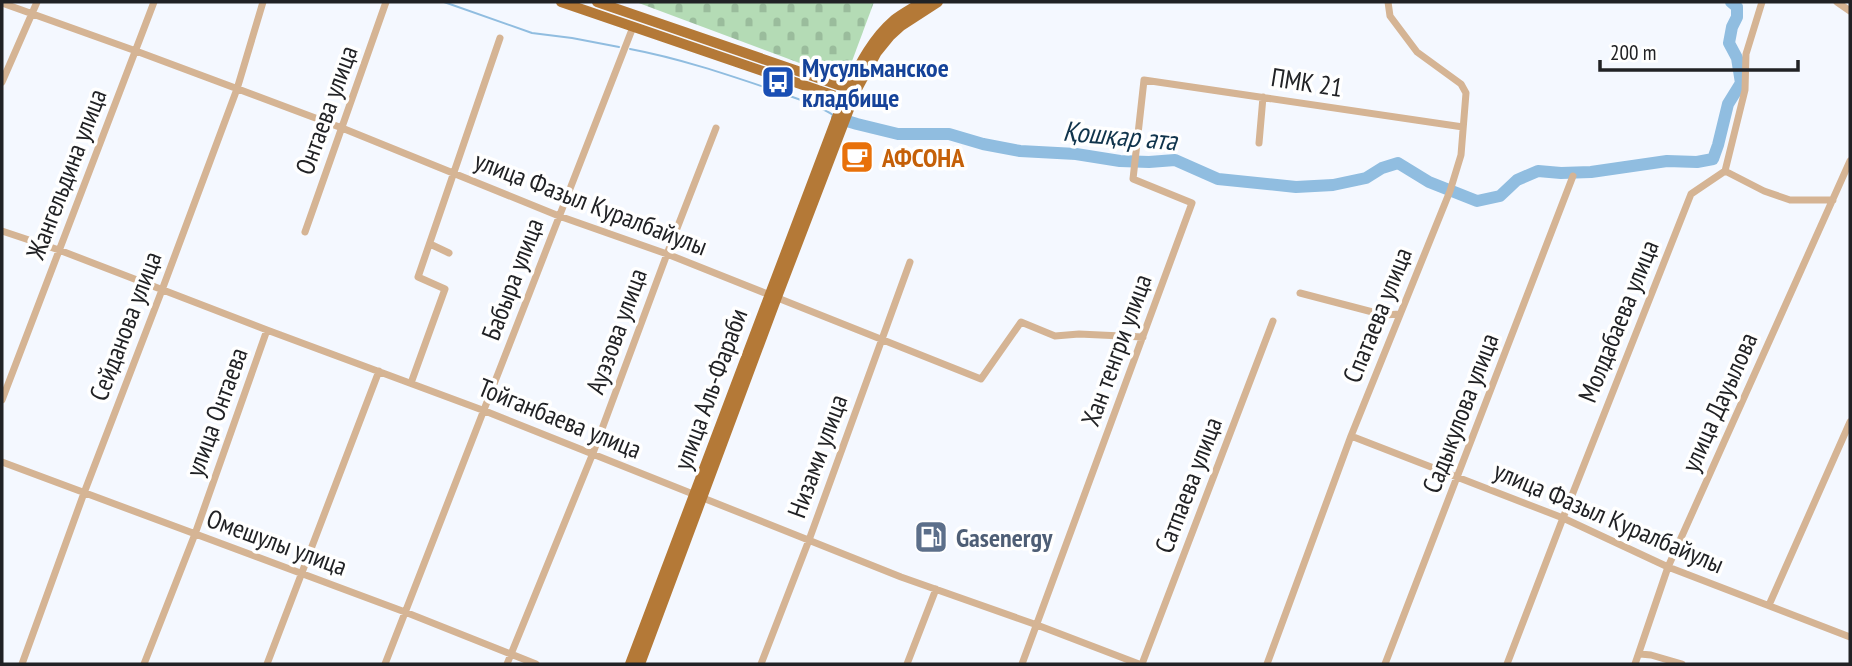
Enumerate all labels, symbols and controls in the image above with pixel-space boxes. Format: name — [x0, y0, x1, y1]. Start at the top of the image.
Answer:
scale bar — [1600, 28, 1798, 72]
text: 200 m — [1610, 39, 1656, 66]
street label: Онтаева улица — [287, 41, 365, 179]
place label: Мусульманское кладбище — [802, 51, 949, 114]
street label: ПМК 21 — [1269, 60, 1345, 104]
bus stop icon: Мусульманское кладбище — [759, 63, 797, 101]
street label: Жангельдина улица — [18, 84, 114, 265]
water label: Қошқар ата — [1061, 112, 1180, 159]
cafe icon: АФСОНА — [838, 138, 876, 176]
place label: АФСОНА — [881, 141, 965, 174]
street label: улица Фазыл Куралбайулы — [470, 143, 712, 263]
street label: Бабыра улица — [474, 214, 550, 344]
street label: Молдабаева улица — [1570, 235, 1666, 407]
street label: Спатаева улица — [1335, 243, 1419, 387]
street label: Сейданова улица — [81, 247, 169, 405]
street label: Ауэзова улица — [578, 264, 654, 398]
street label: Хан тенгри улица — [1073, 269, 1159, 431]
street label: улица Аль-Фараби — [666, 304, 754, 474]
street label: улица Дауылова — [1674, 327, 1764, 477]
street label: Садыкулова улица — [1414, 328, 1506, 498]
street label: улица Онтаева — [177, 343, 255, 481]
street label: Тойганбаева улица — [474, 370, 646, 466]
street label: Низами улица — [780, 390, 854, 522]
street label: Сатпаева улица — [1147, 413, 1229, 557]
street label: улица Фазыл Куралбайулы — [1489, 454, 1729, 580]
street label: Омешулы улица — [202, 501, 352, 583]
fuel station icon: Gasenergy — [912, 518, 950, 556]
place label: Gasenergy — [956, 521, 1053, 554]

